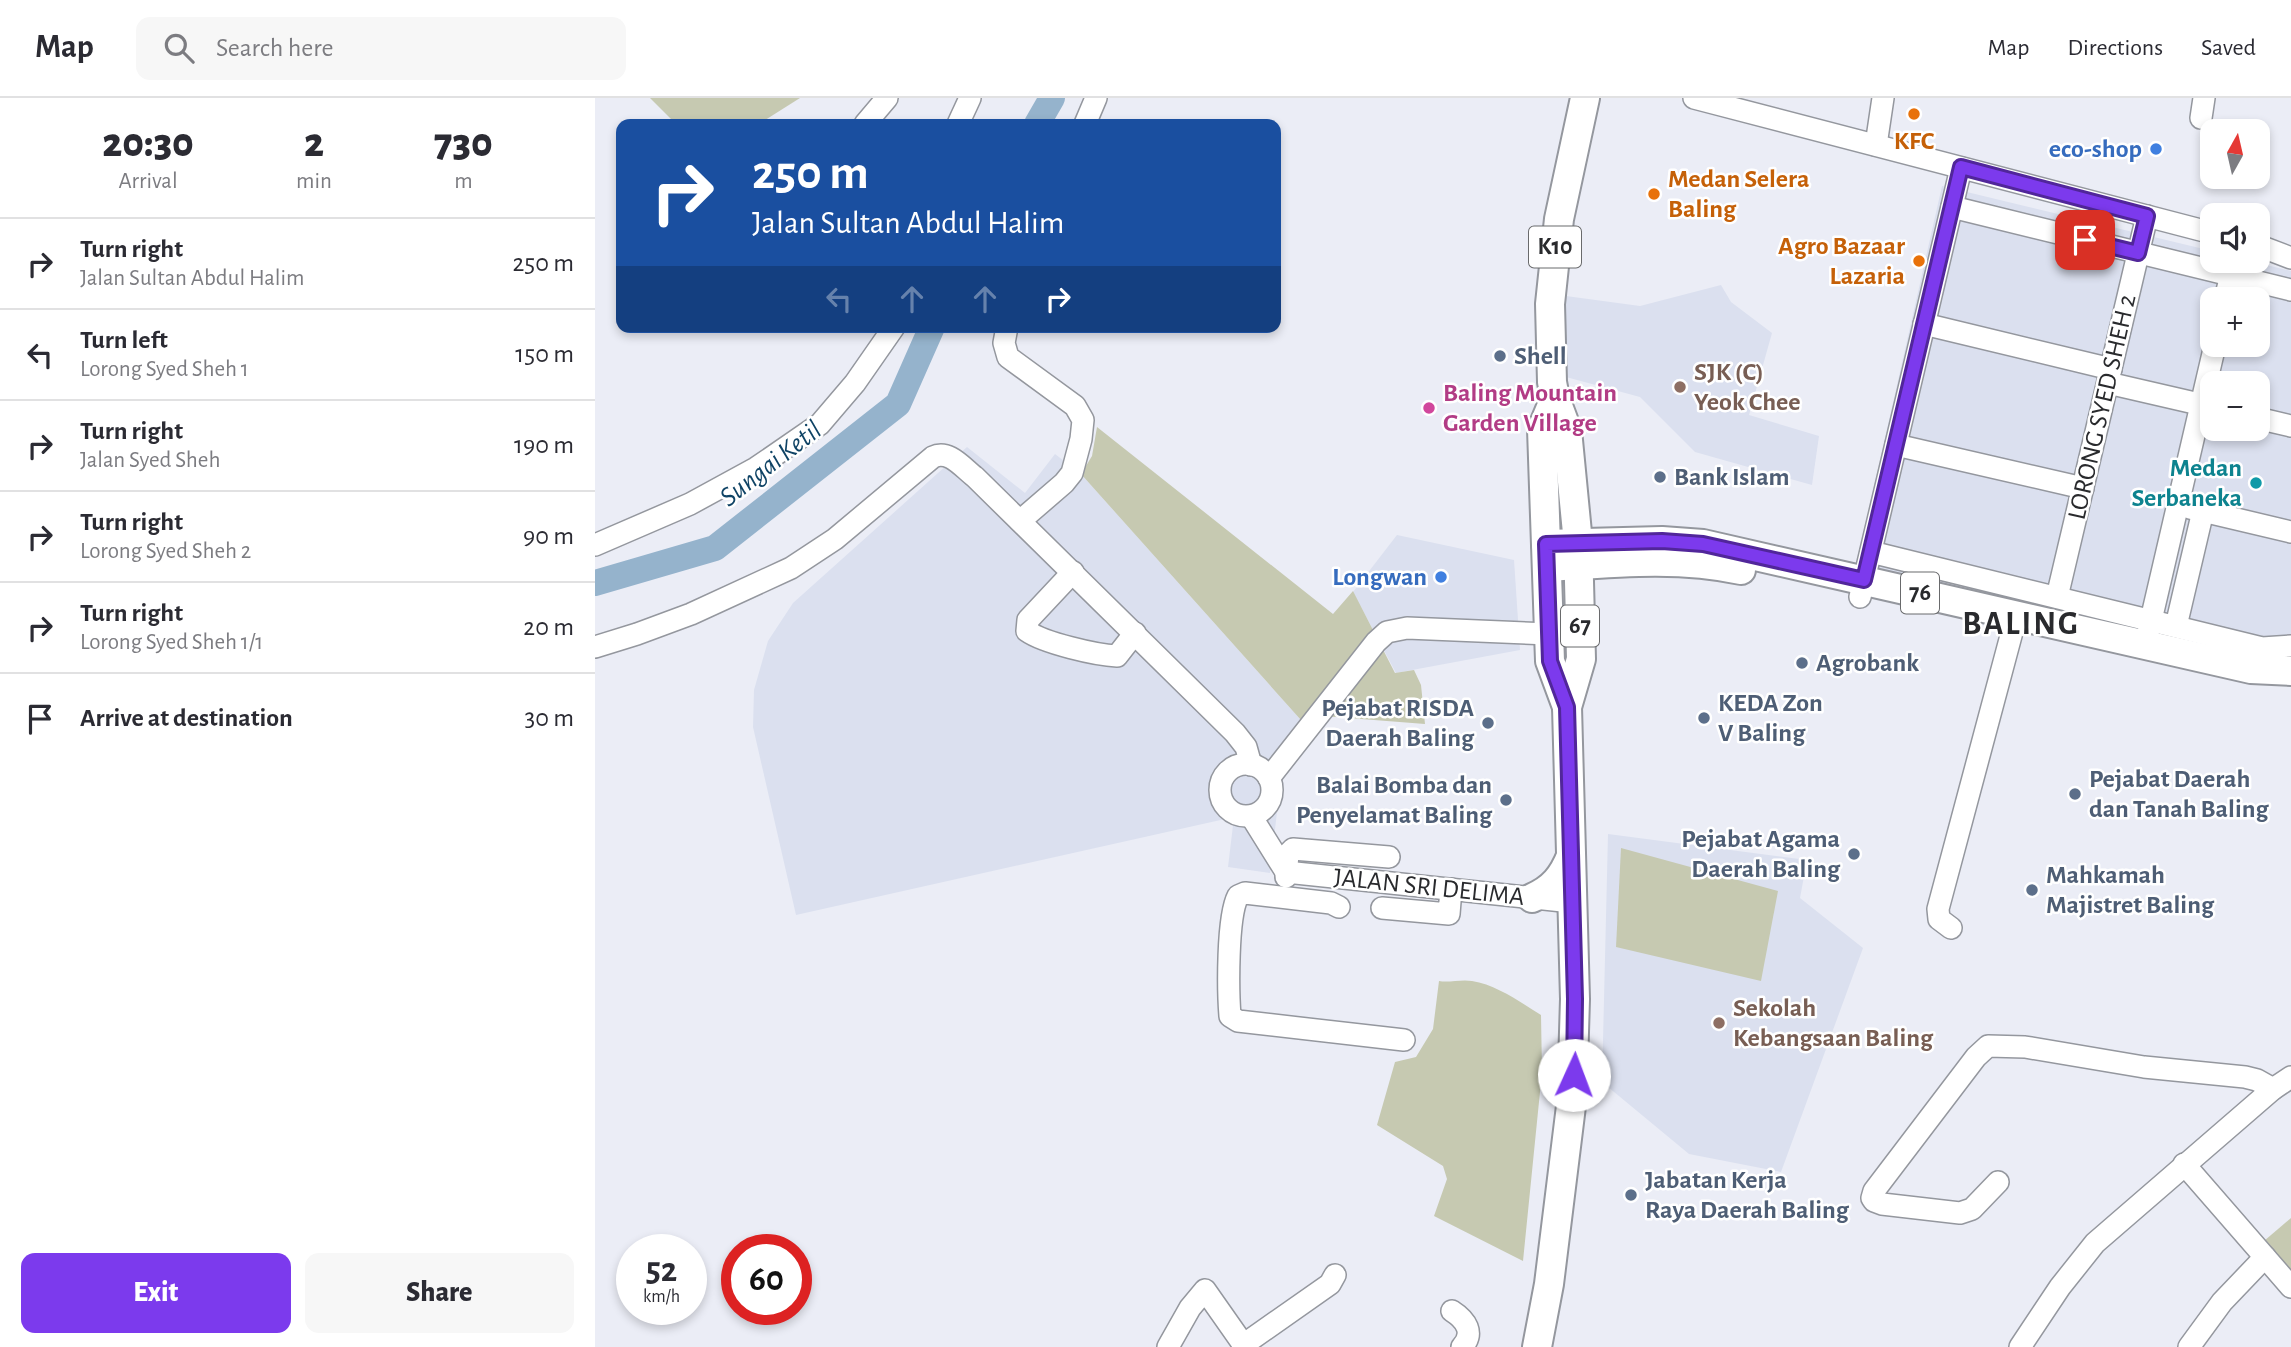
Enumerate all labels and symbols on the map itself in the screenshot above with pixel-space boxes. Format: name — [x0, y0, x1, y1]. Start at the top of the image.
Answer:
marker: KFC — [1906, 106, 1922, 122]
north arrow — [2200, 119, 2270, 189]
place label: KFC — [1894, 128, 1935, 154]
place label: eco-shop — [2049, 136, 2142, 162]
marker: eco-shop — [2148, 141, 2164, 157]
place label: Medan Selera Baling — [1668, 166, 1809, 222]
marker: Medan Selera Baling — [1646, 186, 1662, 202]
pin — [2055, 210, 2115, 270]
road number: K10 — [1529, 226, 1581, 267]
place label: Agro Bazaar Lazaria — [1778, 233, 1905, 289]
marker: Agro Bazaar Lazaria — [1911, 253, 1927, 269]
street label: LORONG SYED SHEH 2 — [2063, 292, 2141, 522]
place label: Shell — [1514, 343, 1567, 369]
marker: Shell — [1492, 348, 1508, 364]
place label: SJK (C) Yeok Chee — [1694, 359, 1801, 415]
marker: SJK (C) Yeok Chee — [1672, 379, 1688, 395]
place label: Baling Mountain Garden Village — [1443, 380, 1617, 436]
marker: Baling Mountain Garden Village — [1421, 400, 1437, 416]
water label: Sungai Ketil — [715, 416, 827, 512]
place label: Medan Serbaneka — [2132, 455, 2242, 511]
place label: Bank Islam — [1674, 464, 1790, 490]
marker: Bank Islam — [1652, 469, 1668, 485]
marker: Medan Serbaneka — [2248, 475, 2264, 491]
place label: Longwan — [1332, 564, 1427, 590]
marker: Longwan — [1433, 569, 1449, 585]
road number: 76 — [1901, 572, 1939, 614]
road number: 67 — [1561, 606, 1599, 646]
district label: BALING — [1962, 608, 2080, 641]
place label: Agrobank — [1816, 650, 1919, 676]
marker: Agrobank — [1794, 655, 1810, 671]
place label: KEDA Zon V Baling — [1718, 690, 1823, 746]
place label: Pejabat RISDA Daerah Baling — [1321, 695, 1475, 751]
marker: KEDA Zon V Baling — [1696, 710, 1712, 726]
marker: Pejabat RISDA Daerah Baling — [1480, 715, 1496, 731]
place label: Pejabat Daerah dan Tanah Baling — [2089, 766, 2269, 822]
place label: Balai Bomba dan Penyelamat Baling — [1296, 772, 1493, 828]
marker: Pejabat Daerah dan Tanah Baling — [2067, 786, 2083, 802]
marker: Balai Bomba dan Penyelamat Baling — [1498, 792, 1514, 808]
place label: Pejabat Agama Daerah Baling — [1681, 826, 1841, 882]
marker: Pejabat Agama Daerah Baling — [1846, 846, 1862, 862]
place label: Mahkamah Majistret Baling — [2046, 862, 2215, 918]
street label: JALAN SRI DELIMA — [1332, 864, 1526, 910]
marker: Mahkamah Majistret Baling — [2024, 882, 2040, 898]
place label: Sekolah Kebangsaan Baling — [1733, 995, 1934, 1051]
marker: Sekolah Kebangsaan Baling — [1711, 1015, 1727, 1031]
position arrow — [1537, 1038, 1611, 1112]
place label: Jabatan Kerja Raya Daerah Baling — [1645, 1167, 1850, 1223]
marker: Jabatan Kerja Raya Daerah Baling — [1623, 1187, 1639, 1203]
speed limit sign: 60 — [721, 1234, 812, 1325]

